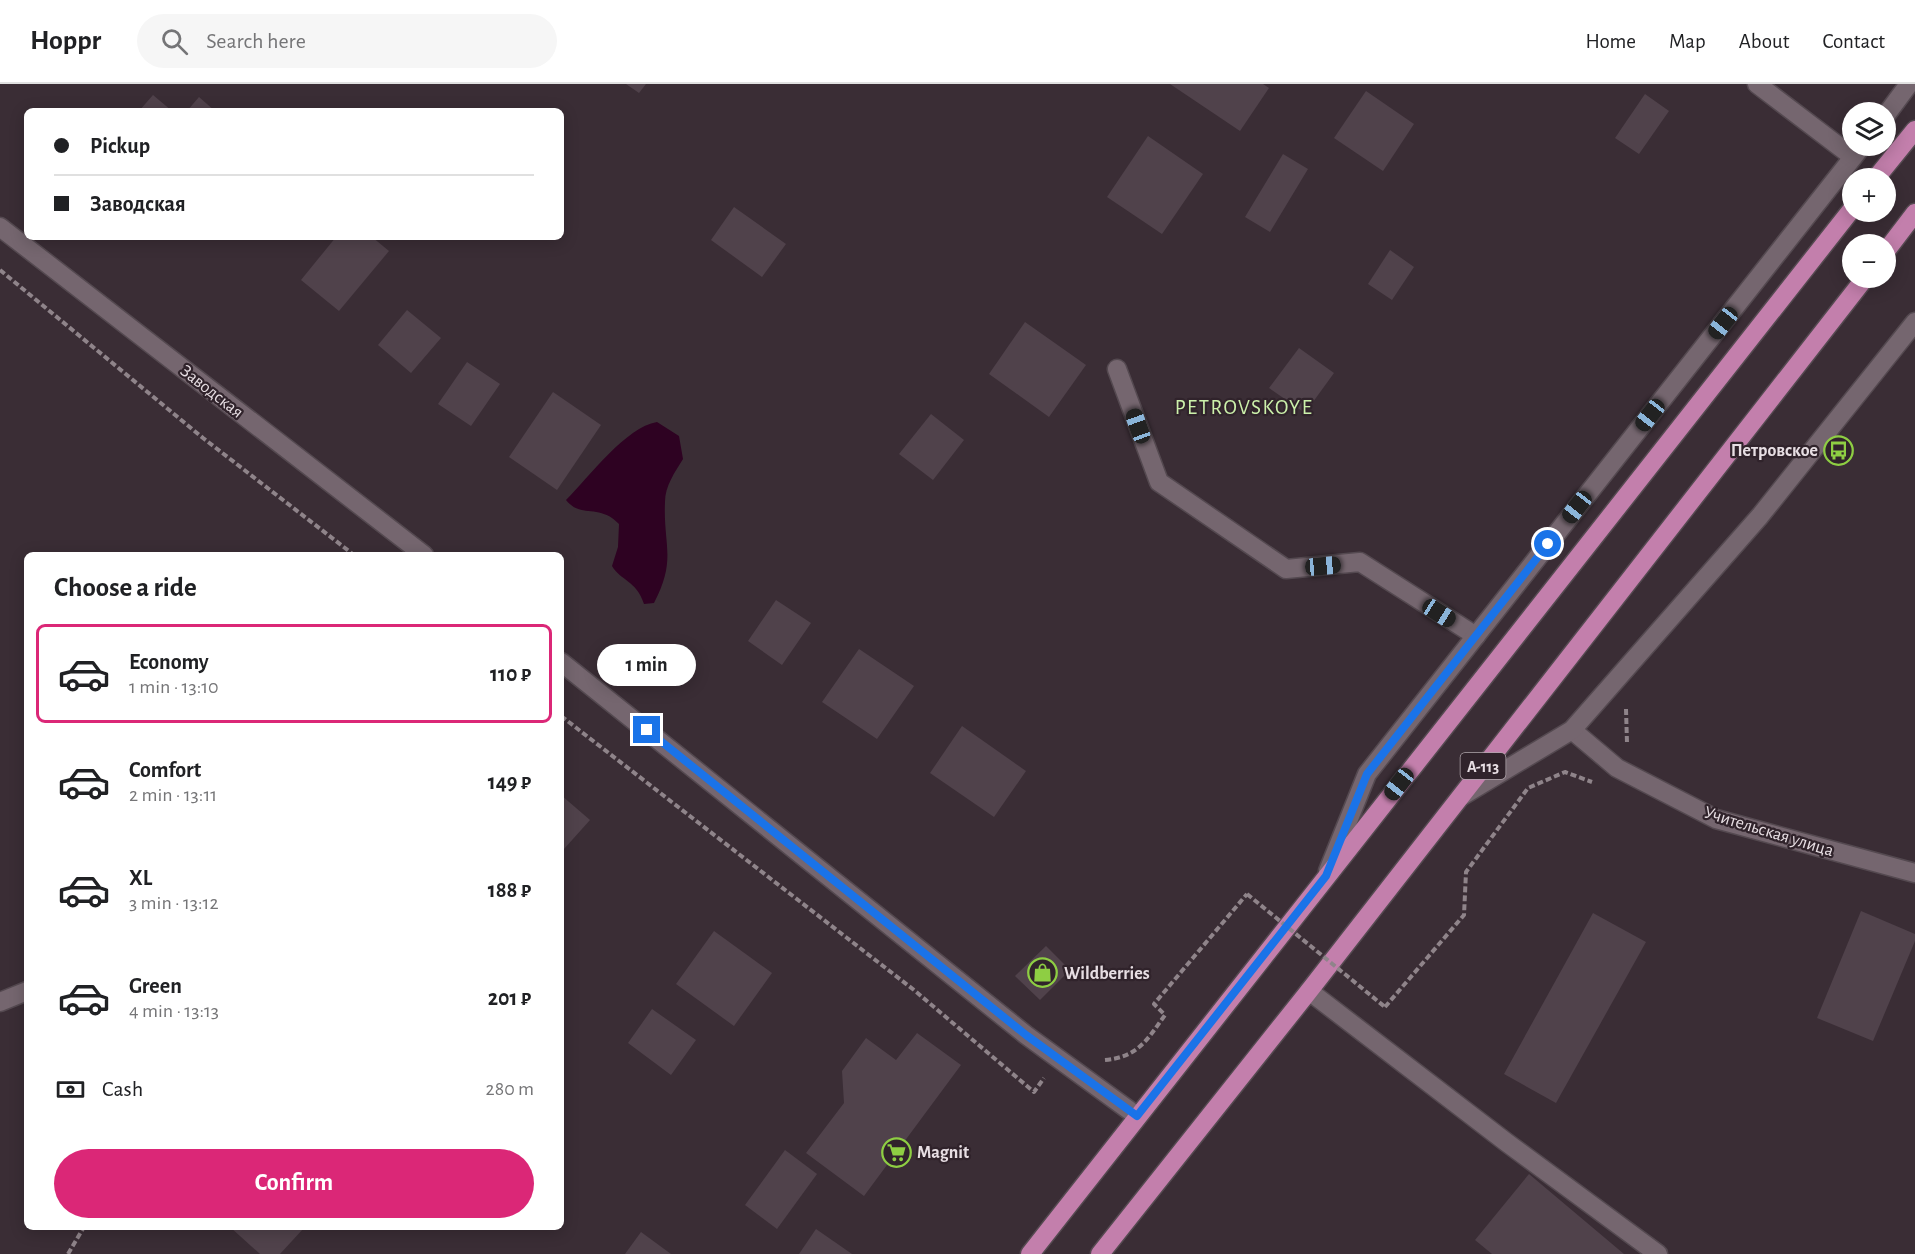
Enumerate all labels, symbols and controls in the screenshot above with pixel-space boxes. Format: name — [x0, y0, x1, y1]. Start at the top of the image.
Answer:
search box — [137, 14, 557, 68]
icon: search — [158, 25, 191, 58]
text: Hoppr — [30, 27, 101, 55]
text: Search here — [206, 30, 306, 52]
text: Home — [1585, 31, 1636, 52]
text: Map — [1669, 31, 1706, 52]
text: About — [1739, 31, 1789, 52]
text: Contact — [1822, 31, 1885, 52]
map controls — [1842, 102, 1896, 288]
button: layers — [1842, 102, 1896, 156]
text: Pickup — [90, 135, 150, 157]
button: + — [1842, 168, 1896, 222]
text: Заводская — [90, 193, 186, 215]
button: − — [1842, 234, 1896, 288]
car — [1705, 303, 1741, 343]
street label: Заводская — [176, 362, 246, 422]
car — [1632, 395, 1668, 435]
district label: PETROVSKOYE — [1175, 397, 1313, 418]
car — [1123, 406, 1153, 446]
bus stop icon: Петровское — [1823, 434, 1855, 466]
place label: Петровское — [1731, 442, 1818, 460]
car — [1559, 487, 1595, 527]
route start — [1534, 530, 1561, 557]
car — [1304, 555, 1342, 577]
text: Choose a ride — [54, 574, 197, 601]
car — [1419, 596, 1459, 630]
callout: 1 min — [598, 643, 696, 685]
icon: car — [57, 647, 111, 701]
text: Economy — [129, 651, 209, 673]
text: 1 min — [625, 655, 668, 675]
text: 110 ₽ — [490, 663, 531, 685]
text: 1 min · 13:10 — [129, 677, 219, 697]
route end — [633, 716, 660, 743]
road number: А-113 — [1460, 753, 1506, 779]
icon: car — [57, 755, 111, 809]
text: Comfort — [129, 759, 201, 781]
car — [1381, 764, 1417, 804]
text: 149 ₽ — [488, 771, 531, 793]
text: 2 min · 13:11 — [129, 785, 217, 805]
street label: Учительская улица — [1702, 804, 1836, 860]
icon: car — [57, 863, 111, 917]
text: XL — [129, 867, 152, 889]
text: 188 ₽ — [488, 879, 531, 901]
text: 3 min · 13:12 — [129, 893, 219, 913]
shop icon: Wildberries — [1027, 957, 1059, 989]
place label: Wildberries — [1064, 965, 1150, 983]
icon: car — [57, 971, 111, 1025]
text: Green — [129, 975, 182, 997]
text: 201 ₽ — [488, 987, 531, 1009]
text: 4 min · 13:13 — [129, 1001, 219, 1021]
icon: cash — [54, 1073, 87, 1106]
text: Cash — [102, 1078, 143, 1100]
text: 280 m — [486, 1079, 534, 1099]
supermarket icon: Magnit — [880, 1136, 912, 1168]
place label: Magnit — [917, 1144, 969, 1162]
button: Confirm — [54, 1149, 534, 1218]

